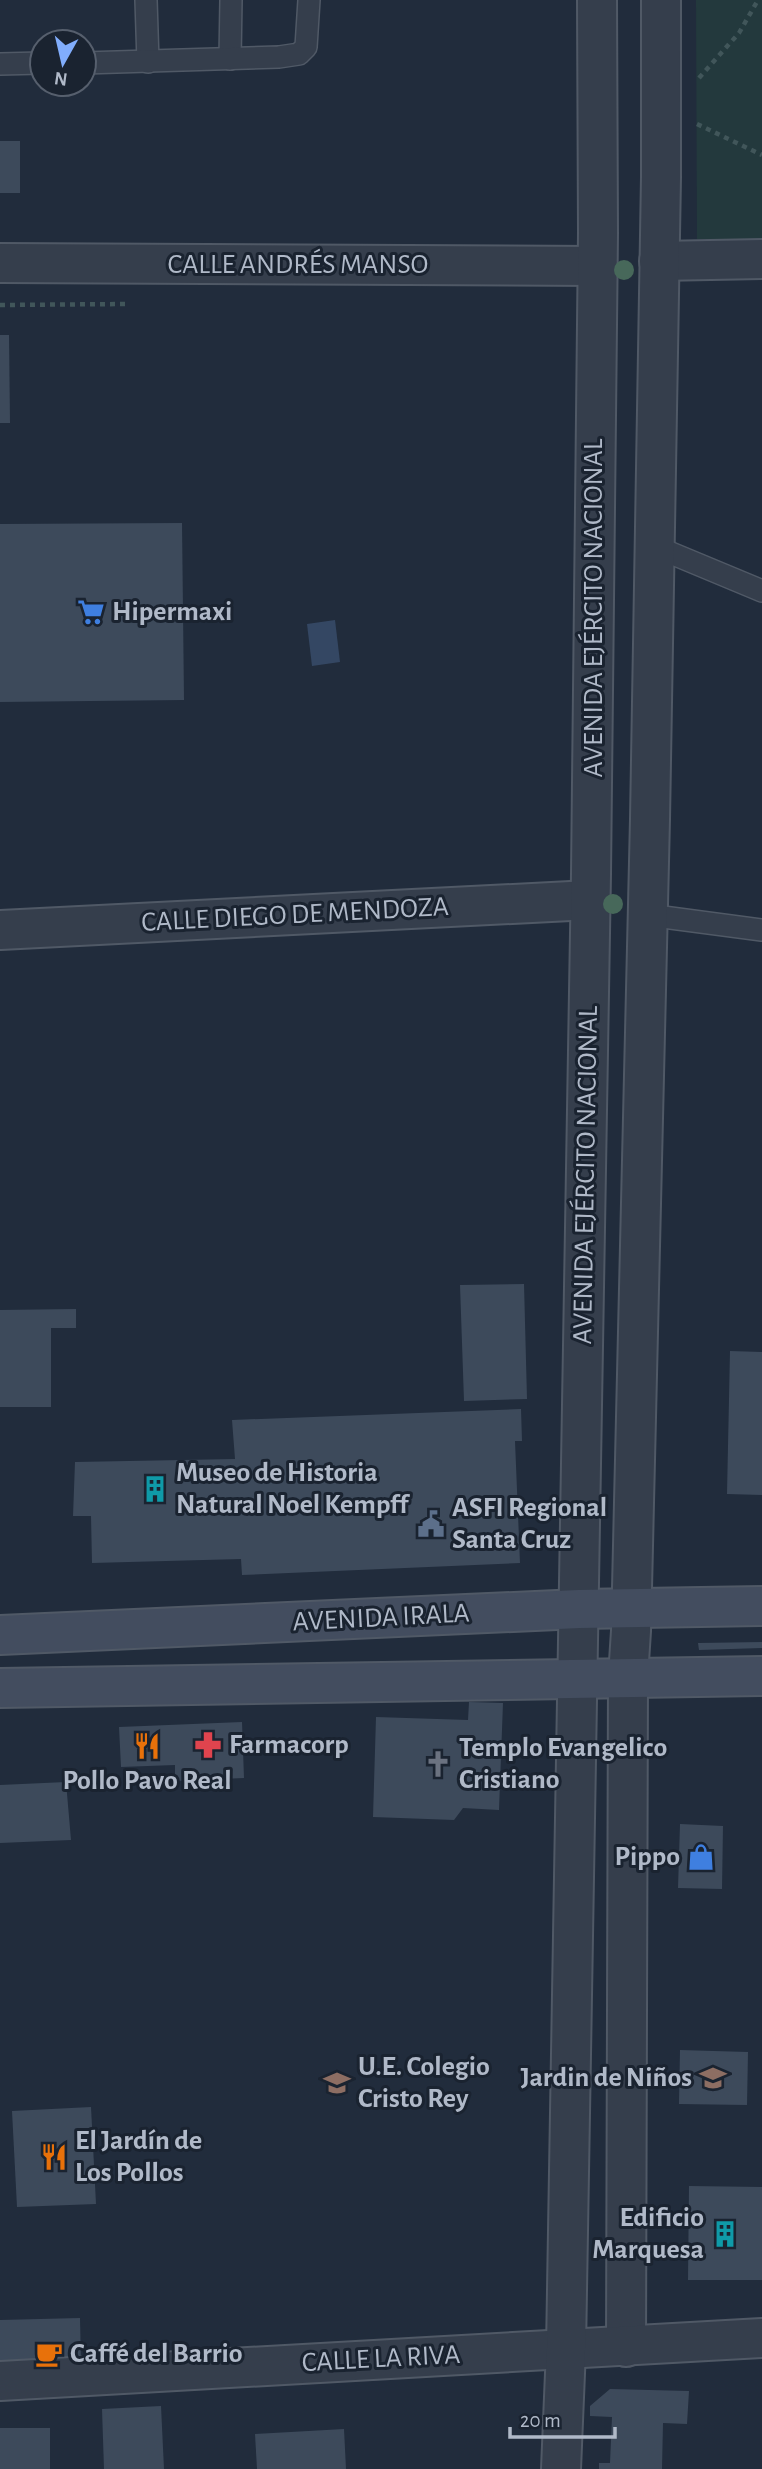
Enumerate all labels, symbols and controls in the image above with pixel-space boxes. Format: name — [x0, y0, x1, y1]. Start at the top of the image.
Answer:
north arrow — [28, 28, 98, 98]
text: N — [53, 68, 69, 89]
street label: CALLE ANDRÉS MANSO — [168, 248, 428, 279]
street label: AVENIDA EJÉRCITO NACIONAL — [577, 438, 608, 777]
supermarket icon: Hipermaxi — [76, 597, 106, 627]
place label: Hipermaxi — [112, 598, 232, 626]
street label: CALLE DIEGO DE MENDOZA — [141, 893, 449, 937]
street label: AVENIDA EJÉRCITO NACIONAL — [566, 1005, 603, 1345]
place label: Museo de Historia Natural Noel Kempff — [176, 1459, 410, 1519]
building icon: Museo de Historia Natural Noel Kempff — [140, 1474, 170, 1504]
place label: ASFI Regional Santa Cruz — [452, 1494, 607, 1554]
public building icon: ASFI Regional Santa Cruz — [416, 1509, 446, 1539]
street label: AVENIDA IRALA — [292, 1599, 470, 1637]
pharmacy icon: Farmacorp — [193, 1730, 223, 1760]
restaurant icon: Pollo Pavo Real — [132, 1731, 162, 1761]
place label: Farmacorp — [229, 1731, 349, 1759]
place label: Templo Evangelico Cristiano — [459, 1734, 667, 1794]
church icon: Templo Evangelico Cristiano — [423, 1749, 453, 1779]
place label: Pollo Pavo Real — [62, 1767, 232, 1795]
shop icon: Pippo — [686, 1842, 716, 1872]
place label: Pippo — [614, 1843, 680, 1871]
place label: U.E. Colegio Cristo Rey — [358, 2053, 490, 2113]
school or university icon: Jardin de Niños — [698, 2063, 728, 2093]
place label: Jardin de Niños — [521, 2064, 692, 2092]
school or university icon: U.E. Colegio Cristo Rey — [322, 2068, 352, 2098]
place label: El Jardín de Los Pollos — [75, 2127, 202, 2187]
restaurant icon: El Jardín de Los Pollos — [39, 2142, 69, 2172]
place label: Edificio Marquesa — [592, 2204, 704, 2264]
building icon: Edificio Marquesa — [710, 2219, 740, 2249]
cafe icon: Caffé del Barrio — [34, 2339, 64, 2369]
place label: Caffé del Barrio — [70, 2340, 243, 2368]
street label: CALLE LA RIVA — [301, 2341, 461, 2377]
scale bar — [510, 2396, 615, 2440]
text: 20 m — [520, 2410, 561, 2431]

